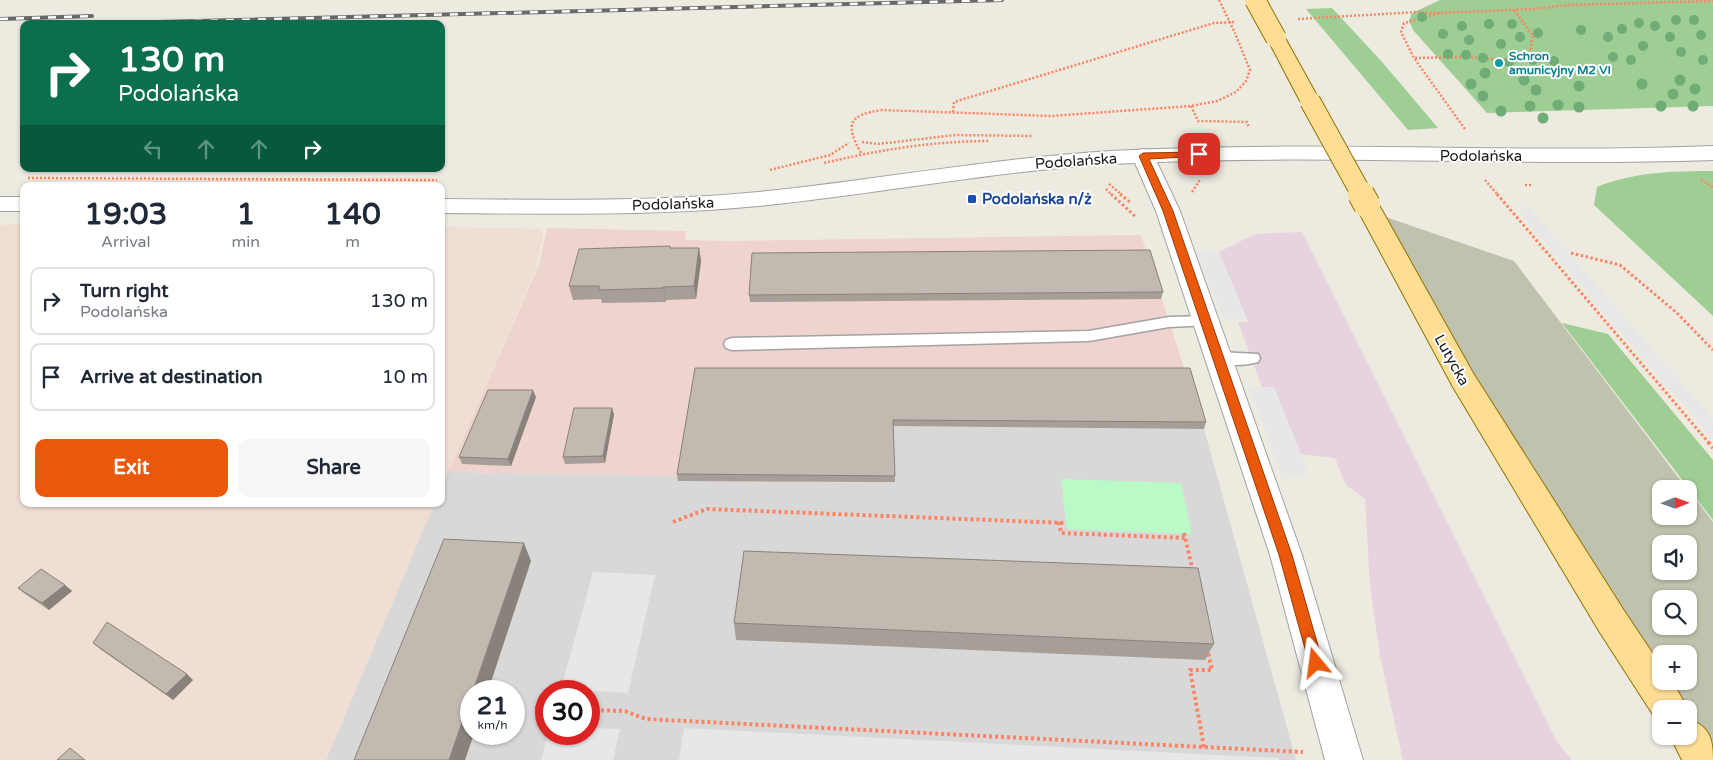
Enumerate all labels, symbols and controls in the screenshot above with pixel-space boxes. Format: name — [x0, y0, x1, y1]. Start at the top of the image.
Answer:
text: 130 m — [118, 39, 225, 81]
icon: right — [35, 40, 100, 105]
place label: Schron amunicyjny M2 VI — [1509, 49, 1611, 78]
marker: Schron amunicyjny M2 VI — [1493, 57, 1505, 69]
text: Podolańska — [118, 81, 239, 107]
pin — [1178, 133, 1220, 175]
icon: left — [139, 135, 167, 163]
icon: ahead — [192, 135, 220, 163]
icon: ahead — [245, 135, 273, 163]
icon: right — [298, 135, 326, 163]
icon: arrive — [1185, 140, 1213, 168]
street label: Podolańska — [1440, 147, 1522, 165]
street label: Podolańska — [1034, 149, 1118, 173]
place label: Podolańska n/ż — [982, 190, 1092, 208]
marker: Podolańska n/ż — [966, 193, 978, 205]
street label: Podolańska — [631, 194, 715, 214]
text: 19:03 — [84, 196, 167, 233]
text: 1 — [236, 196, 255, 233]
text: 140 — [324, 196, 381, 233]
text: Arrival — [101, 232, 151, 252]
text: min — [232, 232, 260, 252]
text: m — [345, 232, 360, 252]
text: Turn right — [80, 280, 168, 302]
icon: right — [37, 287, 65, 315]
text: 130 m — [370, 290, 428, 312]
text: Podolańska — [80, 302, 168, 322]
street label: Lutycka — [1431, 331, 1473, 389]
icon: arrive — [37, 363, 65, 391]
text: Arrive at destination — [80, 366, 263, 388]
text: 10 m — [382, 366, 428, 388]
button: Exit — [35, 439, 228, 497]
button: Share — [238, 439, 430, 497]
north arrow — [1652, 480, 1698, 525]
map controls — [1652, 480, 1697, 745]
button: sound — [1652, 535, 1697, 580]
button: search — [1652, 590, 1697, 635]
position arrow — [1289, 636, 1341, 688]
button: + — [1652, 645, 1697, 690]
speed limit sign: 30 — [535, 680, 600, 745]
text: 21 — [477, 691, 508, 721]
button: − — [1652, 700, 1697, 745]
text: km/h — [477, 718, 508, 732]

